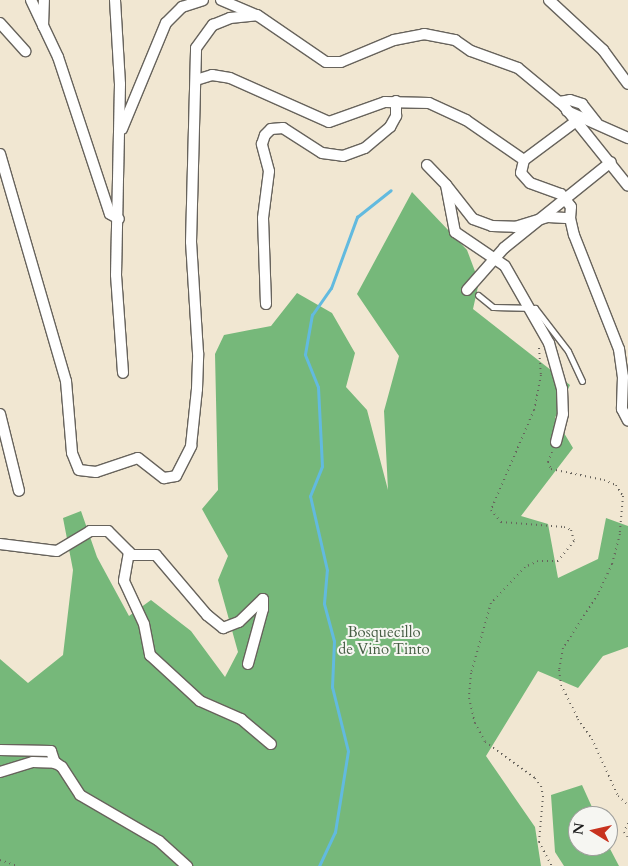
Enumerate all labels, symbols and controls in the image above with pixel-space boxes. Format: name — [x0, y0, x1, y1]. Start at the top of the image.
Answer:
park label: Bosquecillo de Vino Tinto — [338, 623, 430, 658]
north arrow — [568, 806, 618, 856]
text: N — [568, 821, 589, 836]

